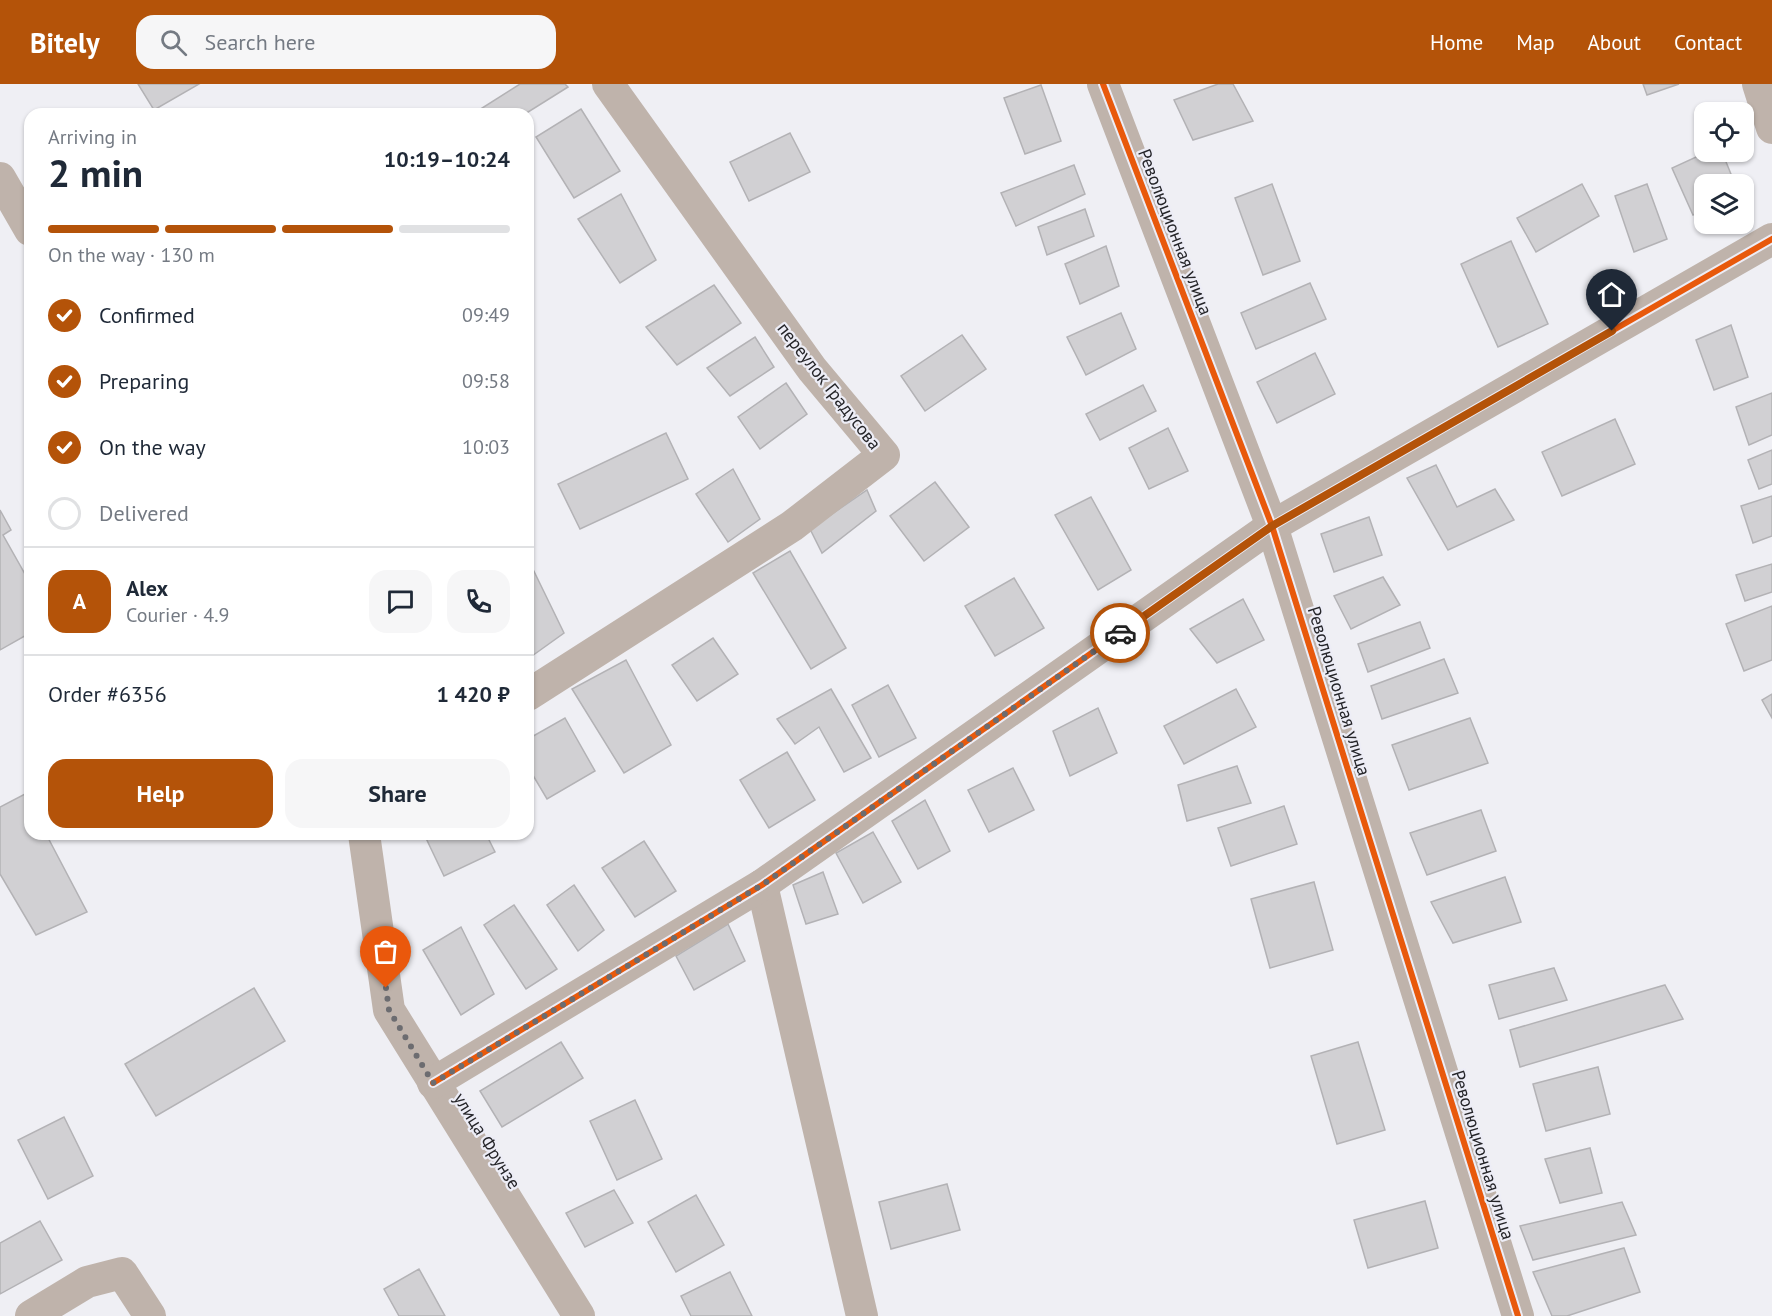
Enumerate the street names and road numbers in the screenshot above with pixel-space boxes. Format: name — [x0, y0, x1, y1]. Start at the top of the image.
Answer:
street label: Революционная улица — [1133, 146, 1218, 318]
street label: переулок Градусова — [772, 317, 886, 454]
street label: Революционная улица — [1303, 603, 1376, 778]
street label: Революционная улица — [1447, 1067, 1520, 1242]
street label: улица Фрунзе — [449, 1088, 526, 1193]

